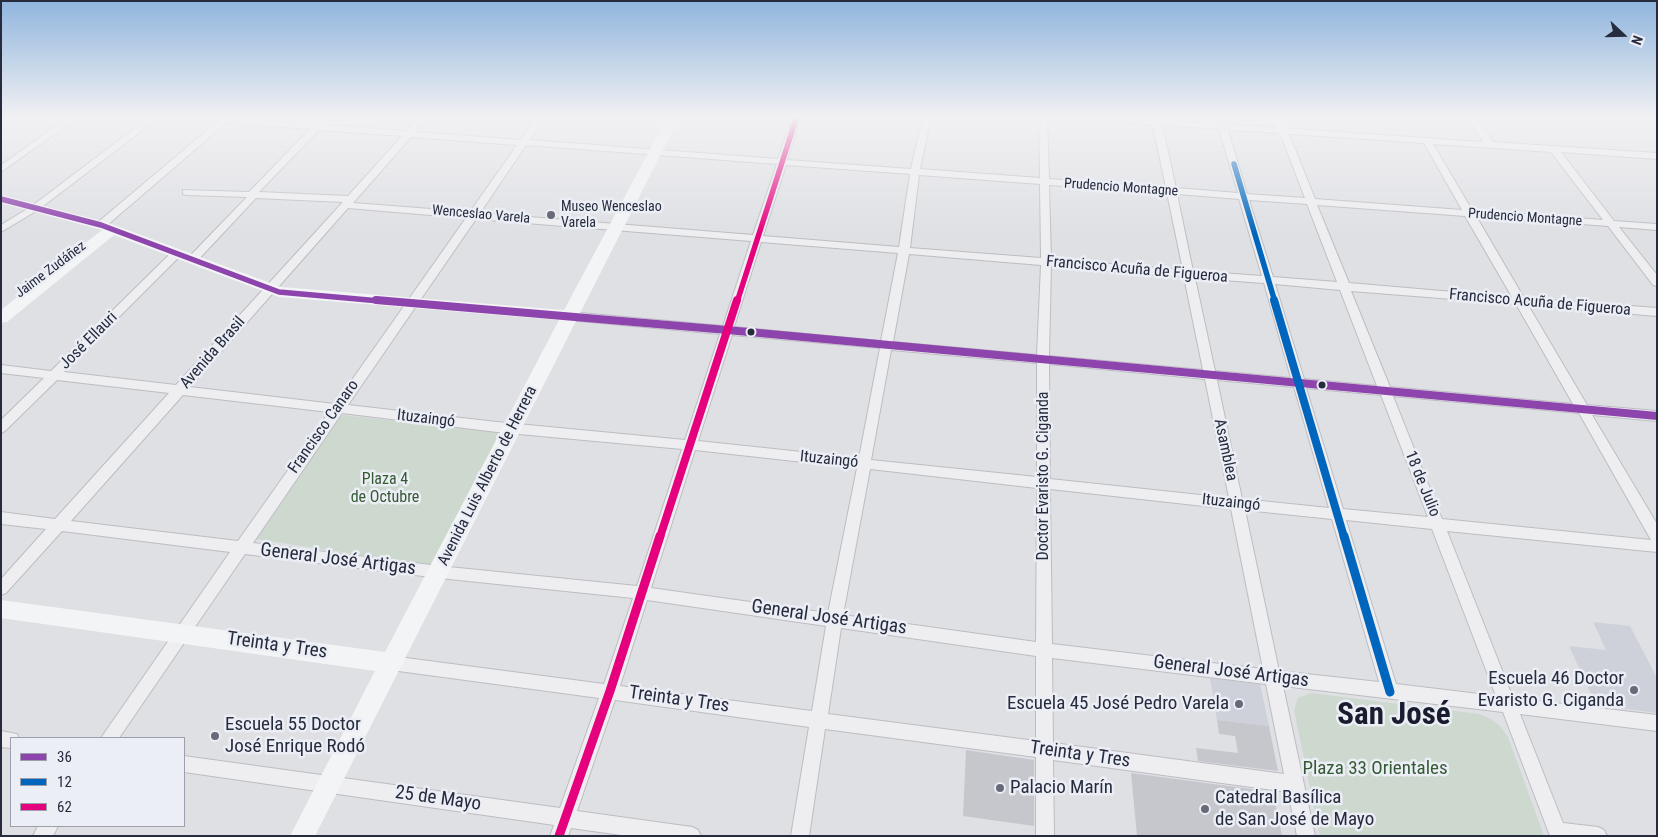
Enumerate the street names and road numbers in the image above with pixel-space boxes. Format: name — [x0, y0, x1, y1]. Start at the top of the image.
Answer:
street label: Prudencio Montagne — [1063, 176, 1179, 200]
street label: Wenceslao Varela — [431, 202, 531, 228]
street label: Prudencio Montagne — [1467, 206, 1583, 230]
street label: Jaime Zudáñez — [12, 238, 90, 302]
street label: Francisco Acuña de Figueroa — [1045, 252, 1229, 288]
street label: Francisco Acuña de Figueroa — [1448, 285, 1632, 321]
street label: José Ellauri — [56, 308, 122, 374]
street label: Avenida Brasil — [176, 313, 250, 393]
street label: Francisco Canaro — [285, 377, 363, 477]
street label: Avenida Luis Alberto de Herrera — [434, 383, 542, 569]
street label: Doctor Evaristo G. Ciganda — [1034, 392, 1054, 560]
street label: Ituzaingó — [396, 406, 456, 432]
street label: Asamblea — [1209, 417, 1241, 483]
street label: Ituzaingó — [799, 447, 859, 473]
street label: 18 de Julio — [1400, 448, 1444, 520]
street label: Ituzaingó — [1201, 490, 1261, 516]
street label: General José Artigas — [259, 539, 417, 581]
street label: General José Artigas — [750, 596, 908, 640]
street label: Treinta y Tres — [225, 628, 329, 664]
street label: General José Artigas — [1152, 651, 1310, 693]
street label: Treinta y Tres — [627, 682, 731, 718]
street label: Treinta y Tres — [1028, 737, 1132, 773]
street label: 25 de Mayo — [394, 782, 482, 816]

